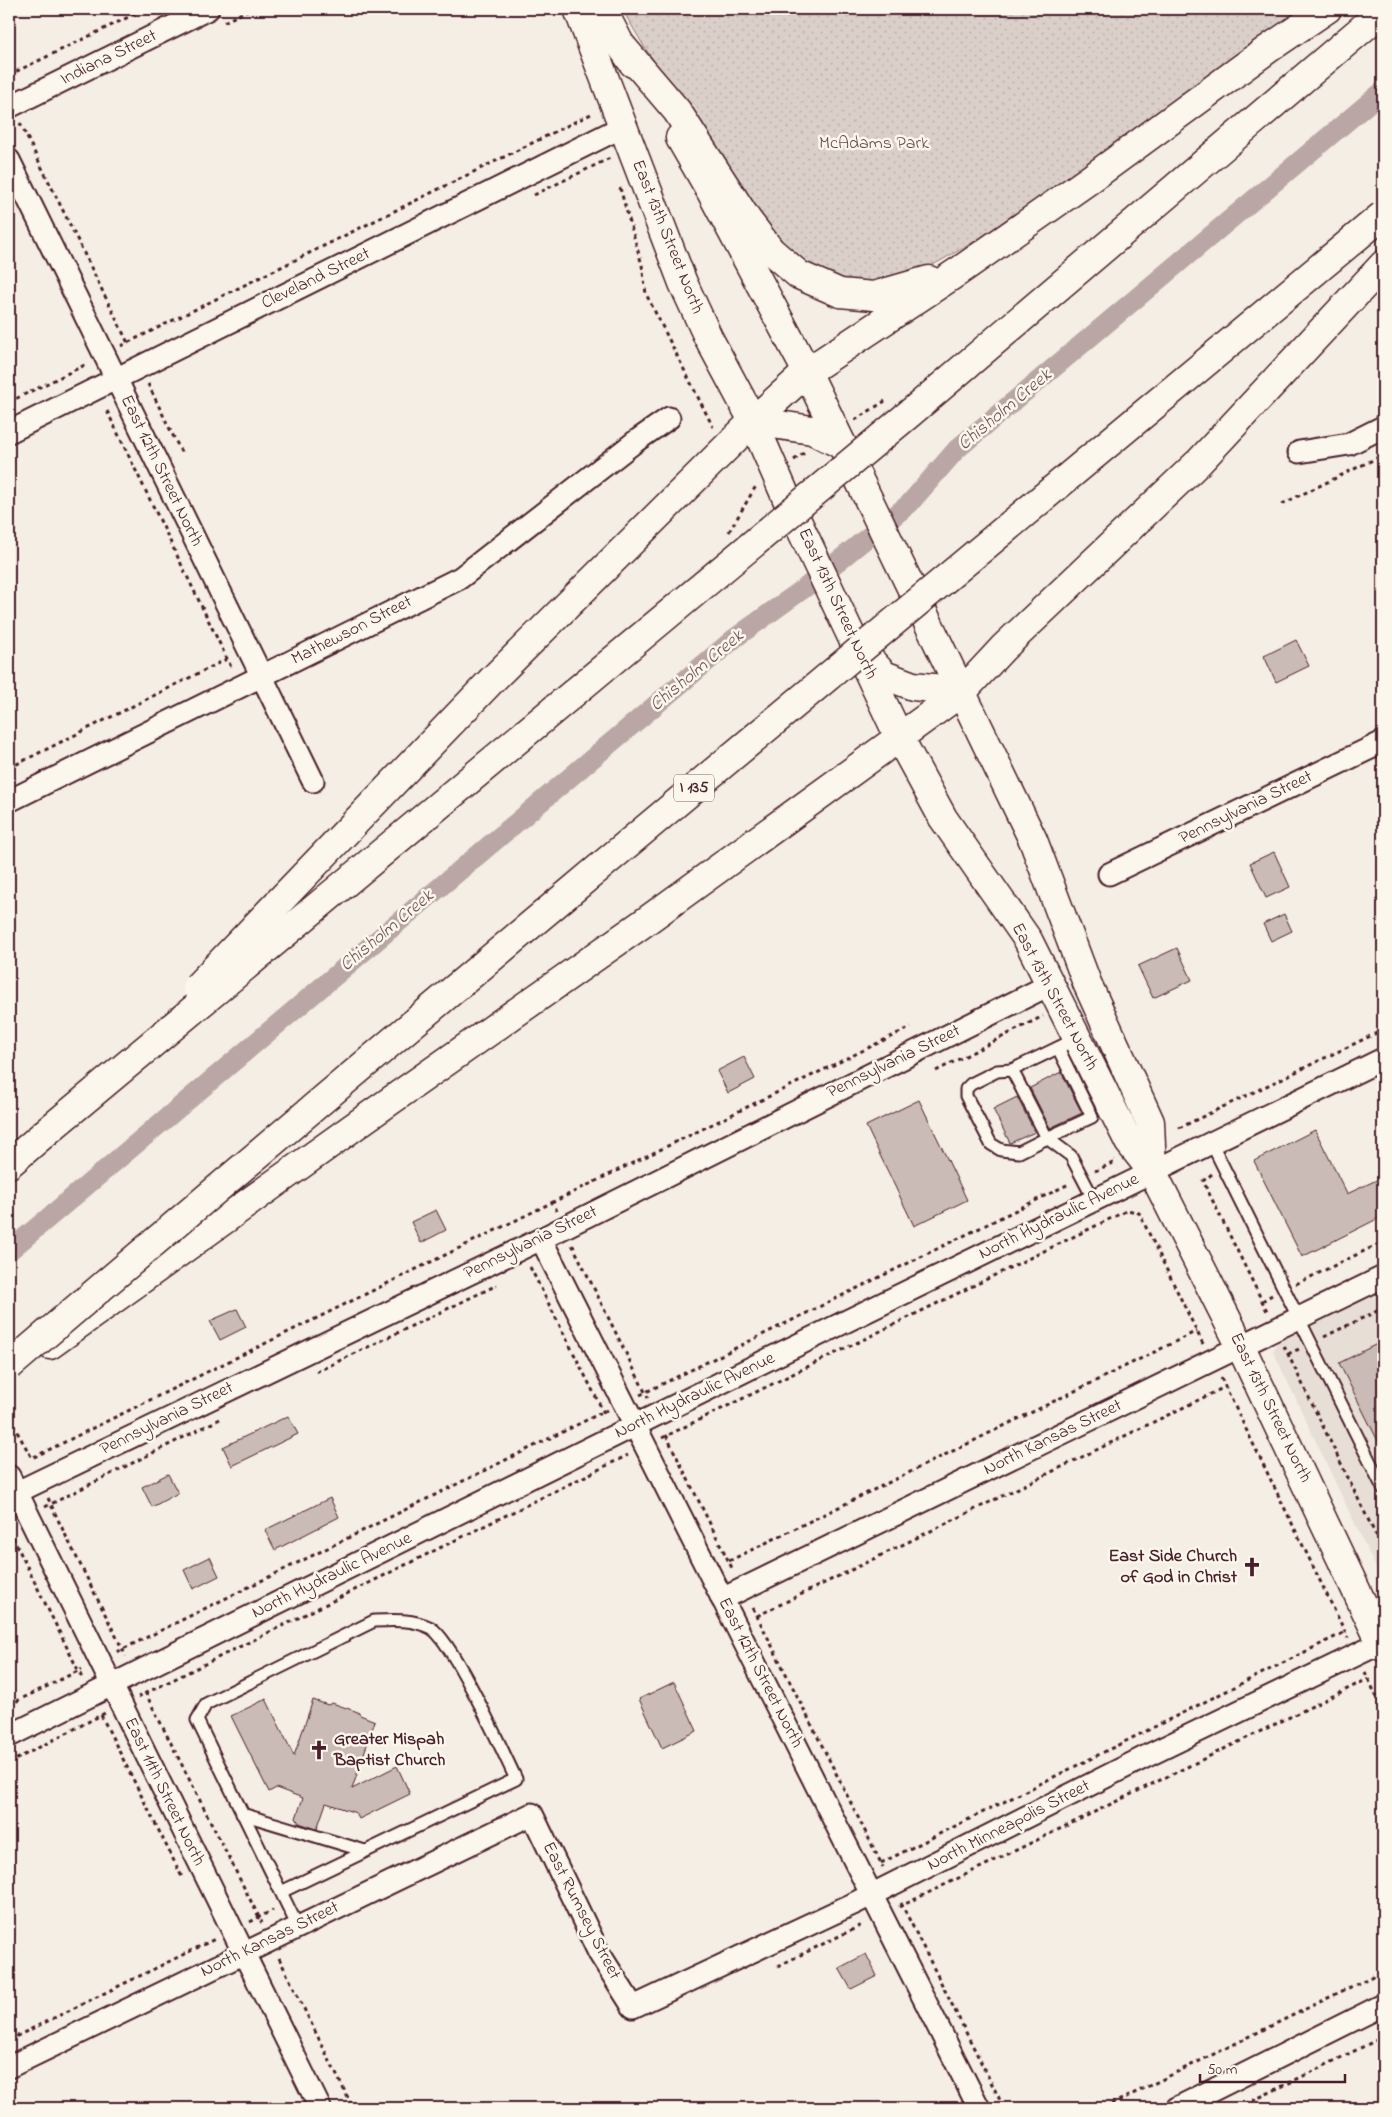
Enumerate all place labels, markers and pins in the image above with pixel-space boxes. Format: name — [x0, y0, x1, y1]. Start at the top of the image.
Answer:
place label: East Side Church of God in Christ — [1108, 1544, 1238, 1591]
church icon: East Side Church of God in Christ — [1241, 1556, 1263, 1578]
place label: Greater Mispah Baptist Church — [333, 1727, 446, 1774]
church icon: Greater Mispah Baptist Church — [308, 1739, 330, 1761]

